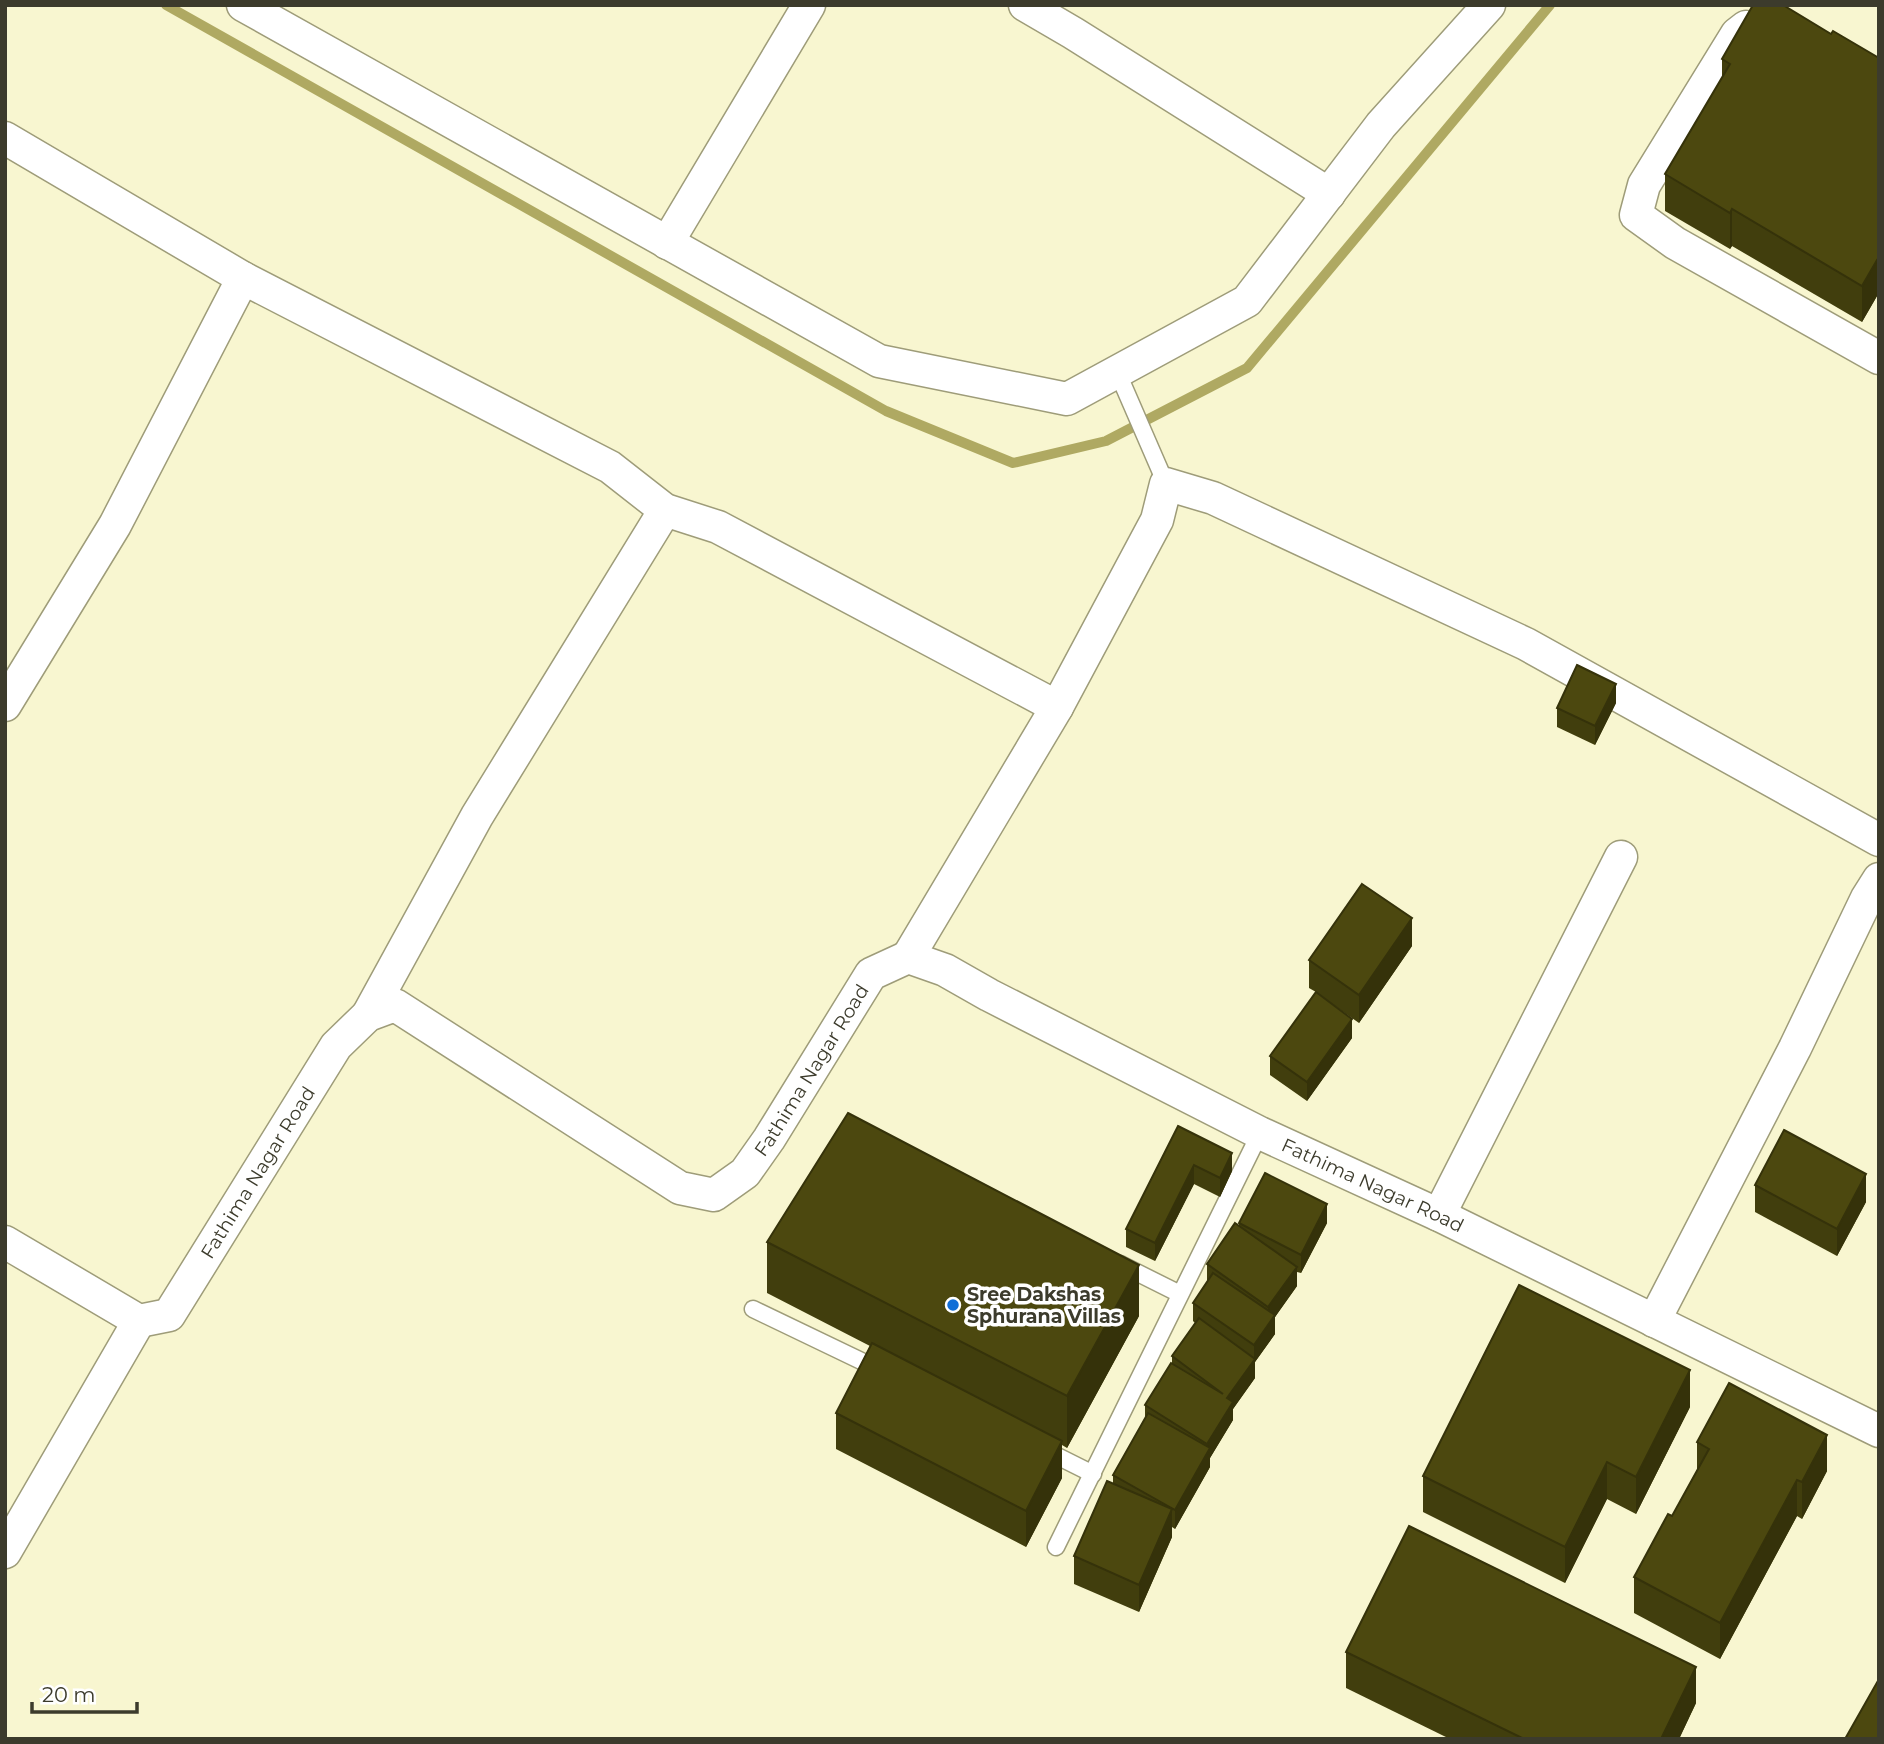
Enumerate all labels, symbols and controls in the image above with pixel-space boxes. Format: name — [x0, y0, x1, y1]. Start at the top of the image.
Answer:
street label: Fathima Nagar Road — [749, 980, 873, 1161]
street label: Fathima Nagar Road — [195, 1082, 320, 1263]
street label: Fathima Nagar Road — [1278, 1133, 1468, 1237]
place label: Sree Dakshas Sphurana Villas — [967, 1283, 1121, 1328]
marker: Sree Dakshas Sphurana Villas — [945, 1297, 961, 1313]
scale bar — [32, 1670, 136, 1714]
text: 20 m — [42, 1682, 96, 1707]

